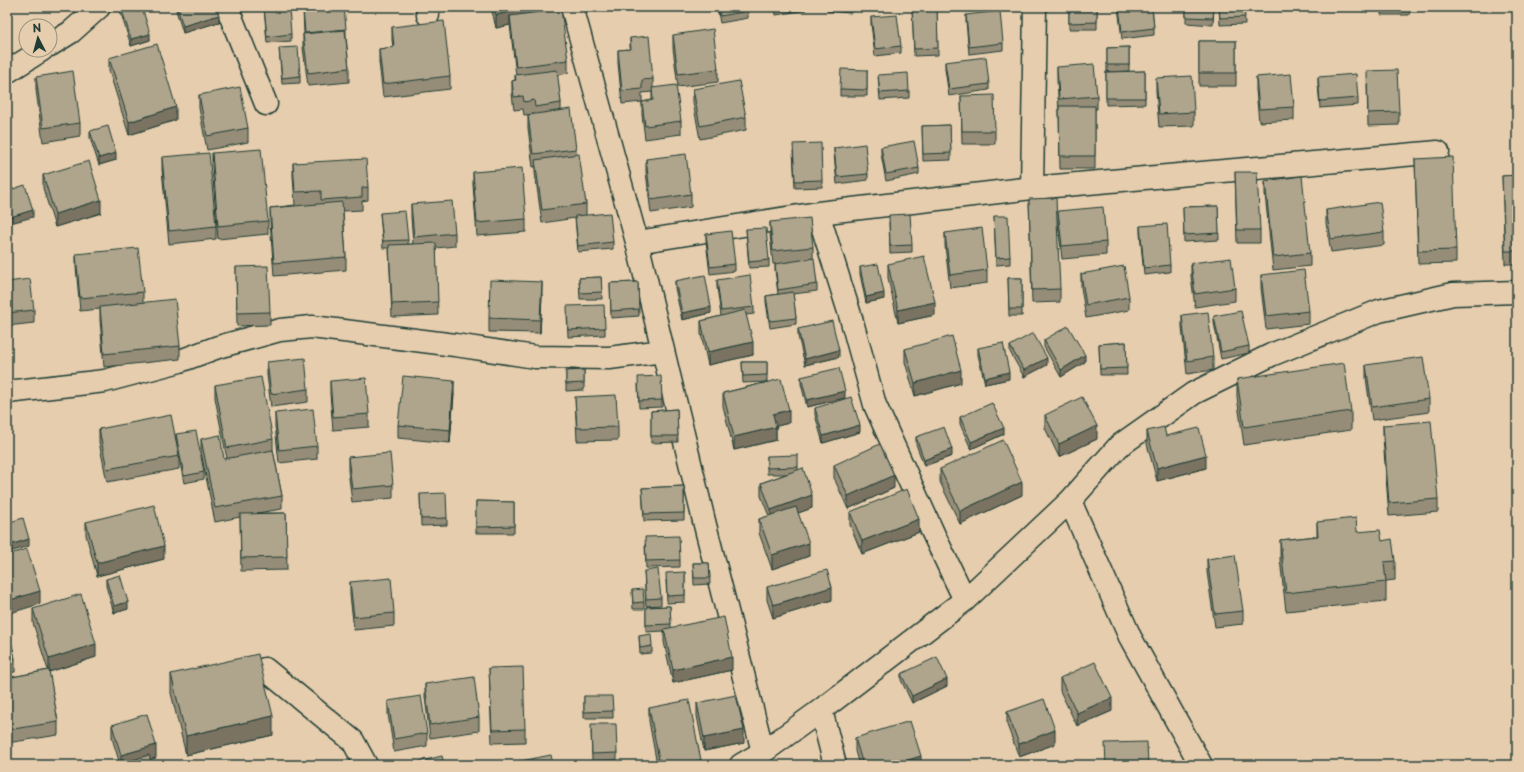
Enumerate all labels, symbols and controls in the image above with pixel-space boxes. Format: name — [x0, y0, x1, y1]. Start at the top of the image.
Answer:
north arrow — [18, 18, 58, 58]
text: N — [32, 19, 42, 36]

